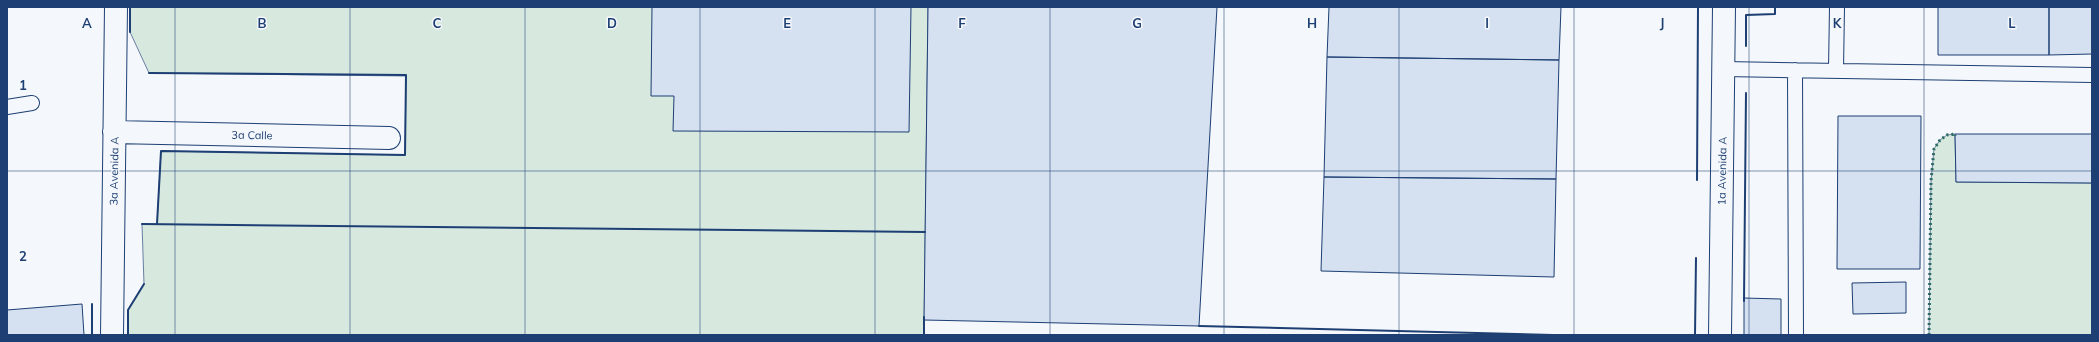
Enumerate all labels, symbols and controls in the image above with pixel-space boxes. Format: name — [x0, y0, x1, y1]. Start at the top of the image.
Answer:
text: A — [82, 15, 92, 31]
text: B — [258, 15, 267, 31]
text: C — [433, 15, 442, 31]
text: D — [607, 15, 617, 31]
text: E — [783, 15, 791, 31]
text: F — [958, 15, 966, 31]
text: G — [1132, 15, 1142, 31]
text: H — [1307, 15, 1317, 31]
text: I — [1485, 15, 1489, 31]
text: J — [1660, 15, 1664, 31]
text: K — [1833, 15, 1843, 31]
text: L — [2008, 15, 2016, 31]
text: 1 — [19, 77, 27, 93]
street label: 3a Calle — [231, 128, 273, 142]
street label: 3a Avenida A — [106, 136, 122, 206]
street label: 1a Avenida A — [1714, 136, 1730, 206]
text: 2 — [19, 248, 27, 264]

